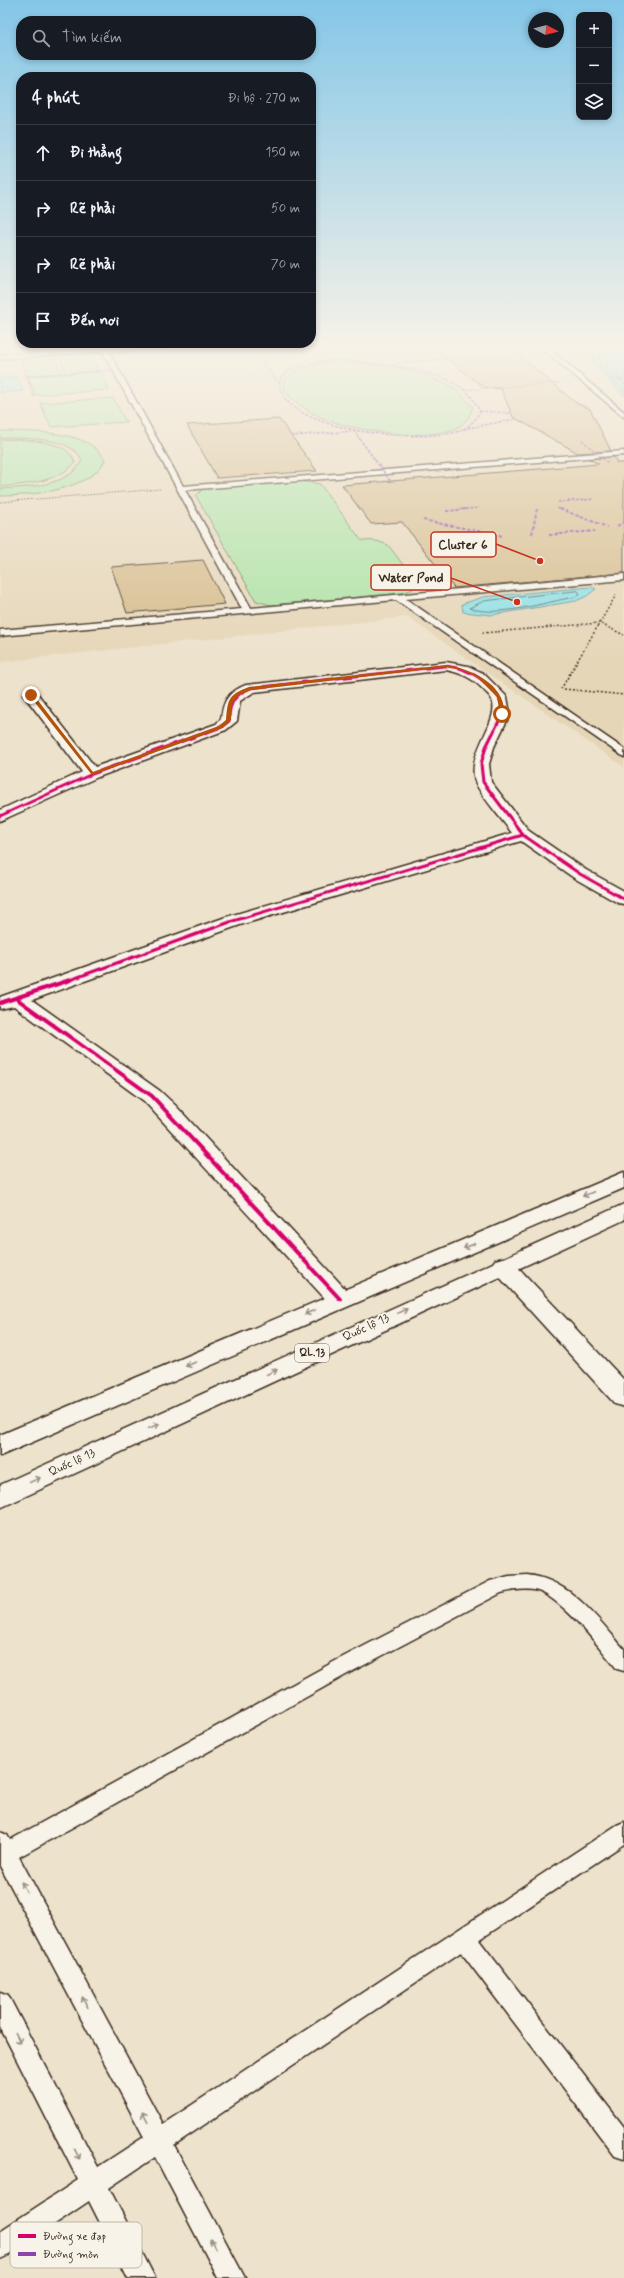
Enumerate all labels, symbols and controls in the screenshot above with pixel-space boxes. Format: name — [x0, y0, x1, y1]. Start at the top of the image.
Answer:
north arrow — [528, 12, 564, 48]
map controls — [576, 12, 612, 120]
button: + — [576, 12, 612, 48]
search box — [16, 16, 316, 60]
icon: search — [30, 27, 52, 49]
text: Tìm kiếm — [62, 28, 122, 48]
button: − — [576, 48, 612, 84]
button: layers — [576, 84, 612, 120]
text: 4 phút — [32, 87, 80, 109]
text: Đi bộ · 270 m — [228, 90, 300, 107]
icon: ahead — [32, 142, 54, 164]
text: Đi thẳng — [70, 143, 122, 163]
text: 150 m — [266, 144, 300, 161]
icon: right — [32, 198, 54, 220]
text: Rẽ phải — [70, 199, 115, 219]
text: 50 m — [271, 200, 300, 217]
icon: right — [32, 254, 54, 276]
text: Rẽ phải — [70, 255, 115, 275]
text: 70 m — [271, 256, 300, 273]
icon: arrive — [32, 310, 54, 332]
text: Đến nơi — [70, 311, 119, 331]
callout: Cluster 6 — [431, 532, 496, 557]
text: Cluster 6 — [438, 537, 488, 554]
callout: Water Pond — [371, 565, 451, 590]
text: Water Pond — [377, 570, 444, 587]
route end — [22, 686, 40, 704]
route start — [493, 705, 511, 723]
one-way arrow — [583, 1191, 595, 1198]
one-way arrow — [463, 1243, 475, 1250]
one-way arrow — [396, 1307, 408, 1315]
one-way arrow — [305, 1309, 317, 1316]
street label: Quốc lộ 13 — [340, 1310, 392, 1346]
road number: QL.13 — [295, 1344, 329, 1362]
one-way arrow — [185, 1360, 197, 1368]
one-way arrow — [265, 1368, 277, 1375]
one-way arrow — [147, 1422, 159, 1429]
street label: Quốc lộ 13 — [46, 1445, 98, 1481]
one-way arrow — [29, 1476, 41, 1483]
one-way arrow — [20, 1881, 27, 1893]
one-way arrow — [80, 1996, 88, 2008]
one-way arrow — [15, 2032, 22, 2044]
one-way arrow — [141, 2111, 148, 2123]
one-way arrow — [74, 2147, 82, 2159]
legend — [10, 2222, 142, 2268]
text: Đường xe đạp — [43, 2230, 106, 2246]
one-way arrow — [209, 2238, 216, 2250]
text: Đường mòn — [43, 2248, 98, 2264]

